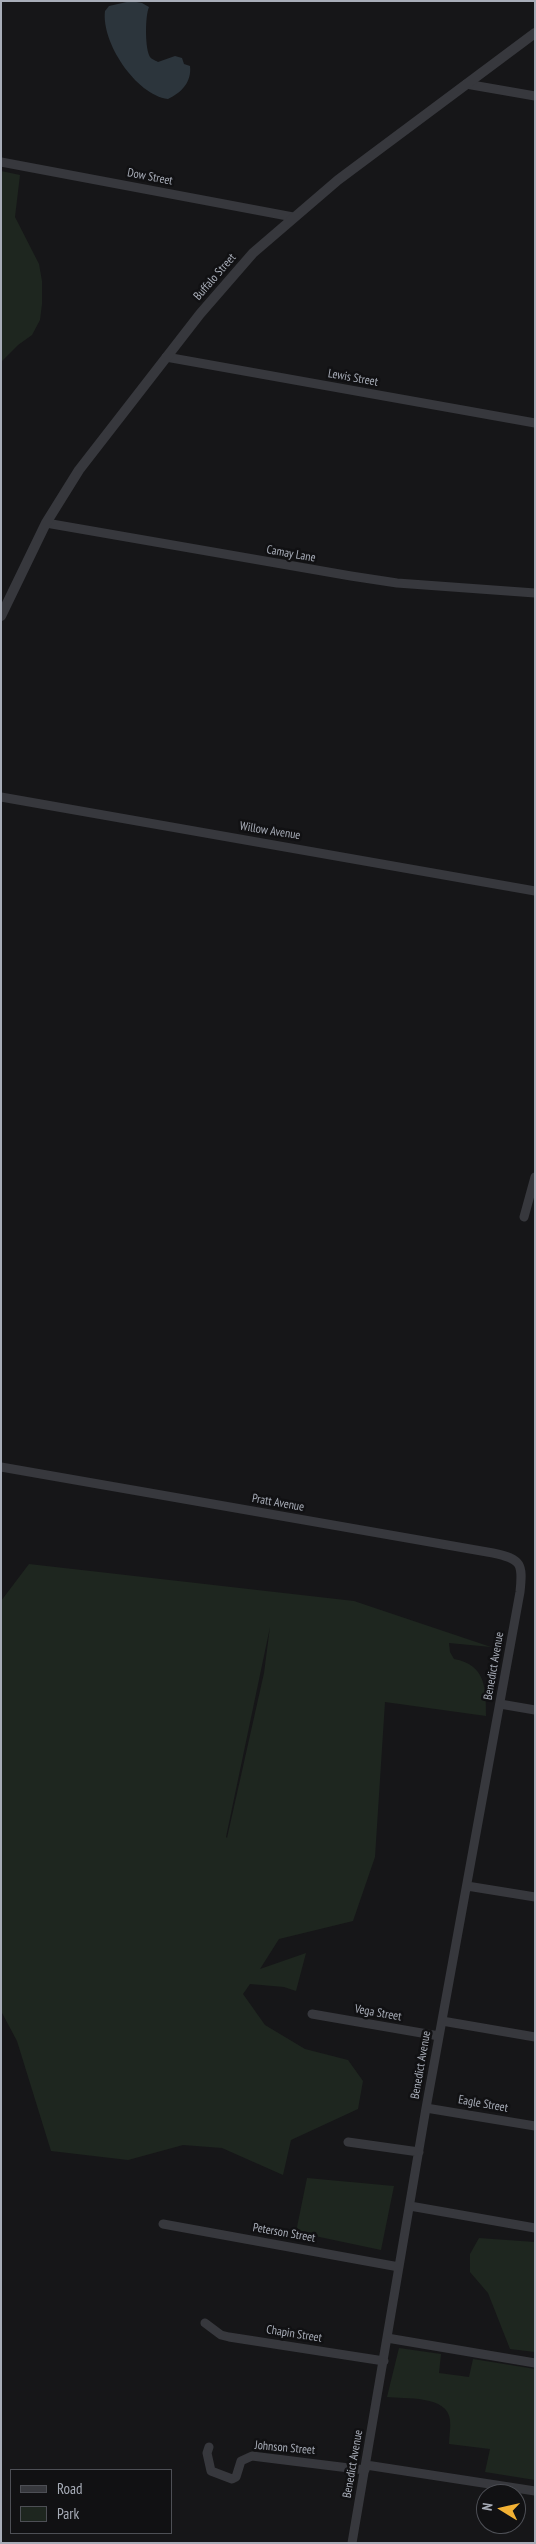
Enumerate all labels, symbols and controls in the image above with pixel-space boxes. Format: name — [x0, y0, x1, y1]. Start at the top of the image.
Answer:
street label: Dow Street — [126, 166, 174, 188]
street label: Buffalo Street — [191, 251, 239, 303]
street label: Lewis Street — [327, 367, 379, 389]
street label: Camay Lane — [265, 543, 317, 565]
street label: Willow Avenue — [239, 819, 301, 843]
street label: Pratt Avenue — [251, 1491, 305, 1515]
street label: Benedict Avenue — [481, 1631, 507, 1701]
street label: Vega Street — [354, 2002, 402, 2024]
street label: Benedict Avenue — [408, 2030, 434, 2100]
street label: Eagle Street — [457, 2093, 509, 2115]
street label: Peterson Street — [252, 2220, 316, 2246]
street label: Chapin Street — [265, 2323, 323, 2345]
street label: Benedict Avenue — [340, 2429, 366, 2499]
street label: Johnson Street — [254, 2438, 316, 2458]
legend — [10, 2469, 172, 2534]
text: Road — [57, 2479, 83, 2498]
north arrow — [476, 2484, 526, 2534]
text: N — [478, 2502, 497, 2512]
text: Park — [57, 2504, 79, 2523]

